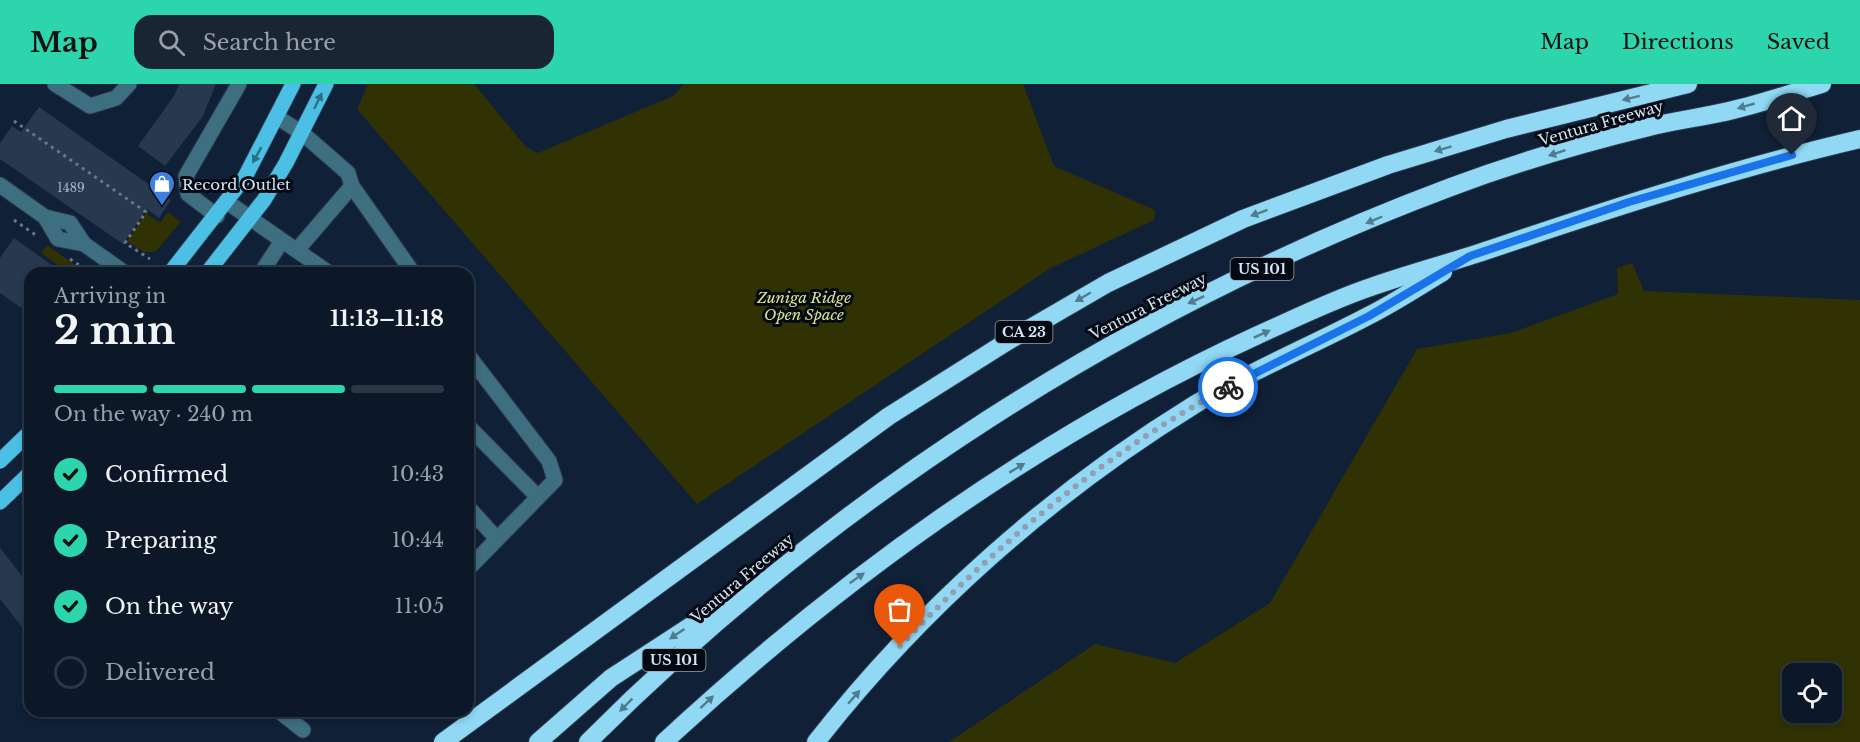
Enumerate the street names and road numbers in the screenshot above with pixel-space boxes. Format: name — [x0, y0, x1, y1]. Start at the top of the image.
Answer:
street label: Ventura Freeway — [1535, 96, 1666, 150]
road number: US 101 — [1230, 258, 1294, 280]
street label: Ventura Freeway — [1085, 268, 1210, 344]
road number: CA 23 — [996, 321, 1052, 343]
street label: Ventura Freeway — [686, 529, 798, 627]
road number: US 101 — [642, 649, 706, 671]

